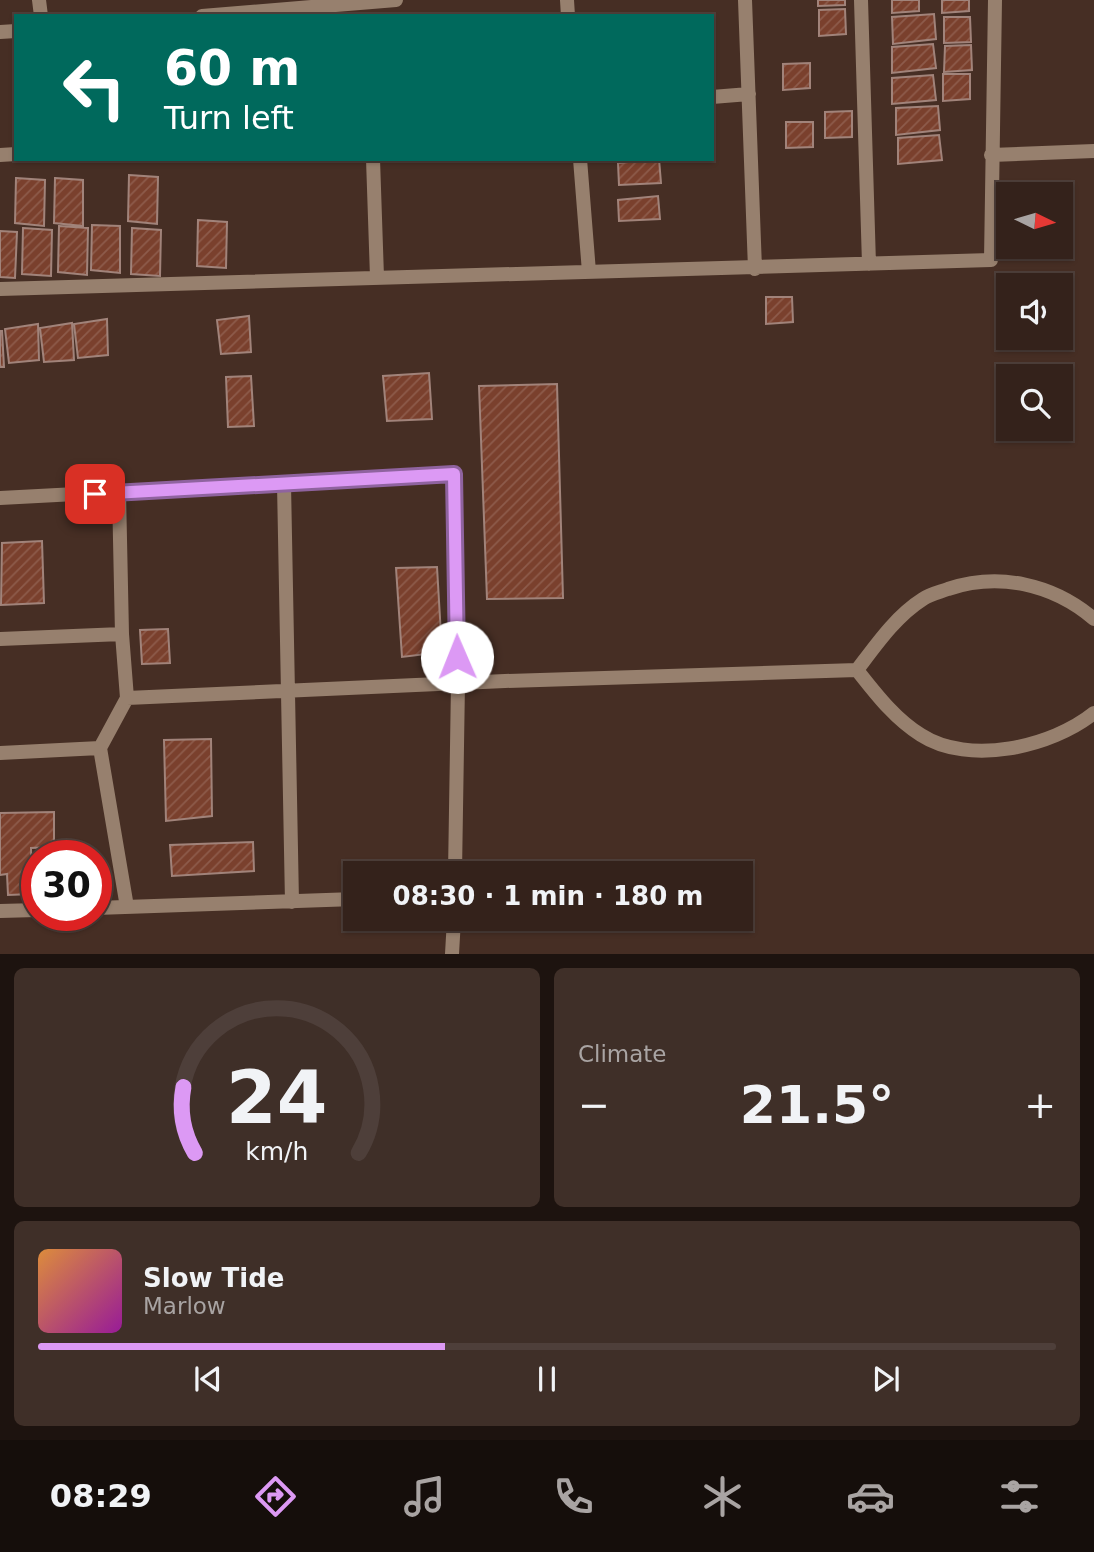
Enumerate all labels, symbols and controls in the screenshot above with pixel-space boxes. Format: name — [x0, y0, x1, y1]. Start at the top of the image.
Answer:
text: 60 m — [164, 40, 300, 97]
icon: left — [49, 42, 140, 133]
text: Turn left — [164, 99, 294, 137]
north arrow — [996, 182, 1073, 259]
map controls — [996, 182, 1073, 441]
button: sound — [996, 273, 1073, 350]
button: search — [996, 364, 1073, 441]
pin — [65, 464, 125, 524]
icon: arrive — [76, 475, 114, 513]
position arrow — [420, 620, 494, 694]
speed limit sign: 30 — [21, 840, 112, 931]
text: 08:30 · 1 min · 180 m — [393, 881, 703, 911]
text: Climate — [578, 1041, 667, 1067]
text: 24 — [226, 1056, 328, 1141]
text: 21.5° — [740, 1075, 894, 1135]
text: − — [578, 1083, 610, 1127]
text: + — [1024, 1083, 1056, 1127]
text: km/h — [245, 1137, 309, 1166]
text: Slow Tide — [143, 1263, 284, 1293]
text: Marlow — [143, 1293, 226, 1319]
icon: previous — [189, 1360, 227, 1398]
icon: pause — [528, 1360, 566, 1398]
icon: next — [867, 1360, 905, 1398]
icon: directions — [251, 1472, 300, 1521]
icon: music — [400, 1472, 449, 1521]
icon: phone — [549, 1472, 598, 1521]
icon: climate — [698, 1472, 747, 1521]
icon: car — [846, 1472, 895, 1521]
icon: filters — [995, 1472, 1044, 1521]
text: 08:29 — [50, 1477, 152, 1515]

